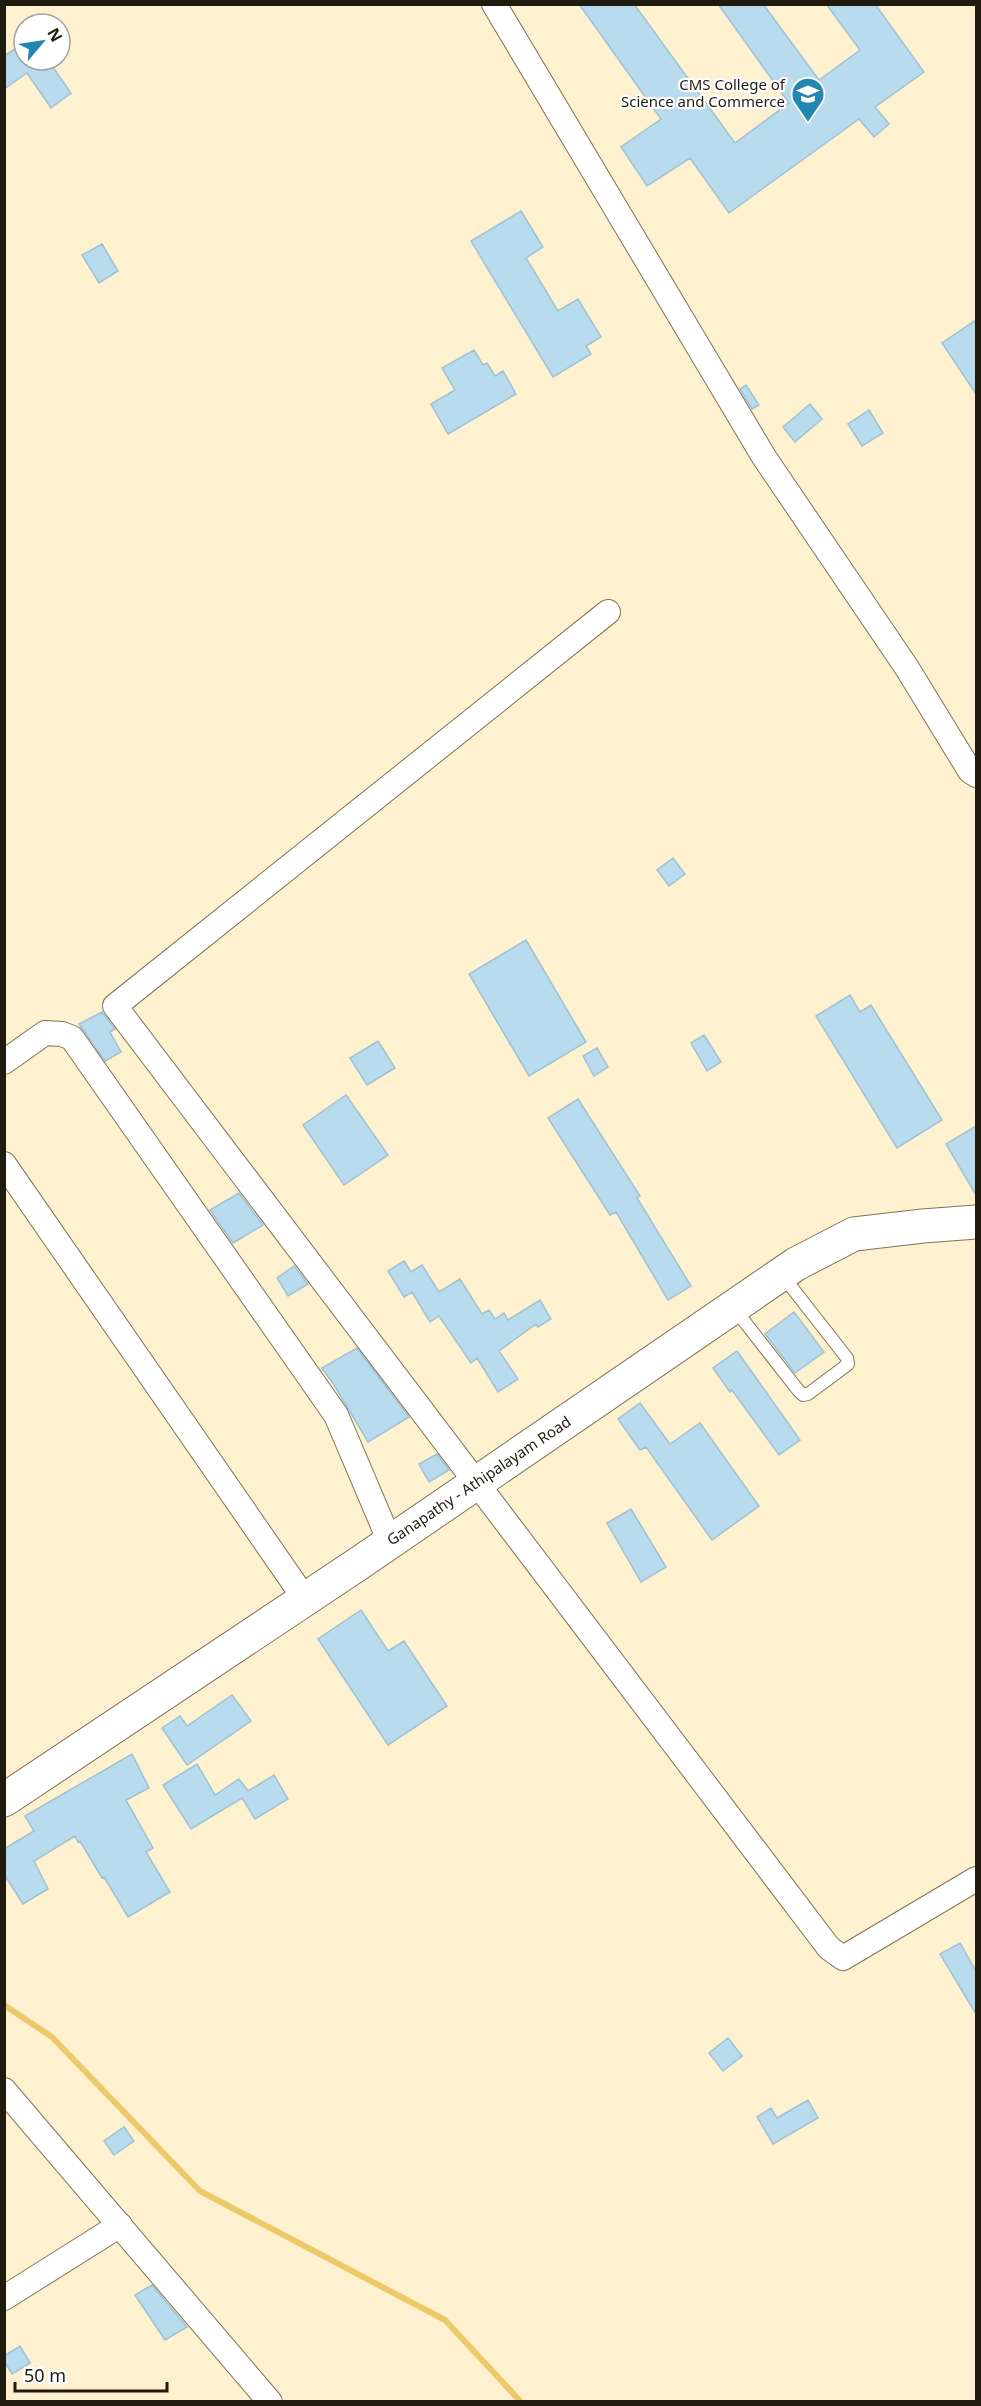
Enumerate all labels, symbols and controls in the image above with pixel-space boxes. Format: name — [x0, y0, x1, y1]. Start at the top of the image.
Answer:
north arrow — [12, 12, 72, 72]
text: N — [42, 24, 68, 46]
place label: CMS College of Science and Commerce — [621, 74, 786, 111]
school or university icon: CMS College of Science and Commerce — [790, 76, 826, 123]
street label: Ganapathy - Athipalayam Road — [383, 1411, 574, 1549]
scale bar — [15, 2355, 166, 2393]
text: 50 m — [24, 2363, 66, 2387]

